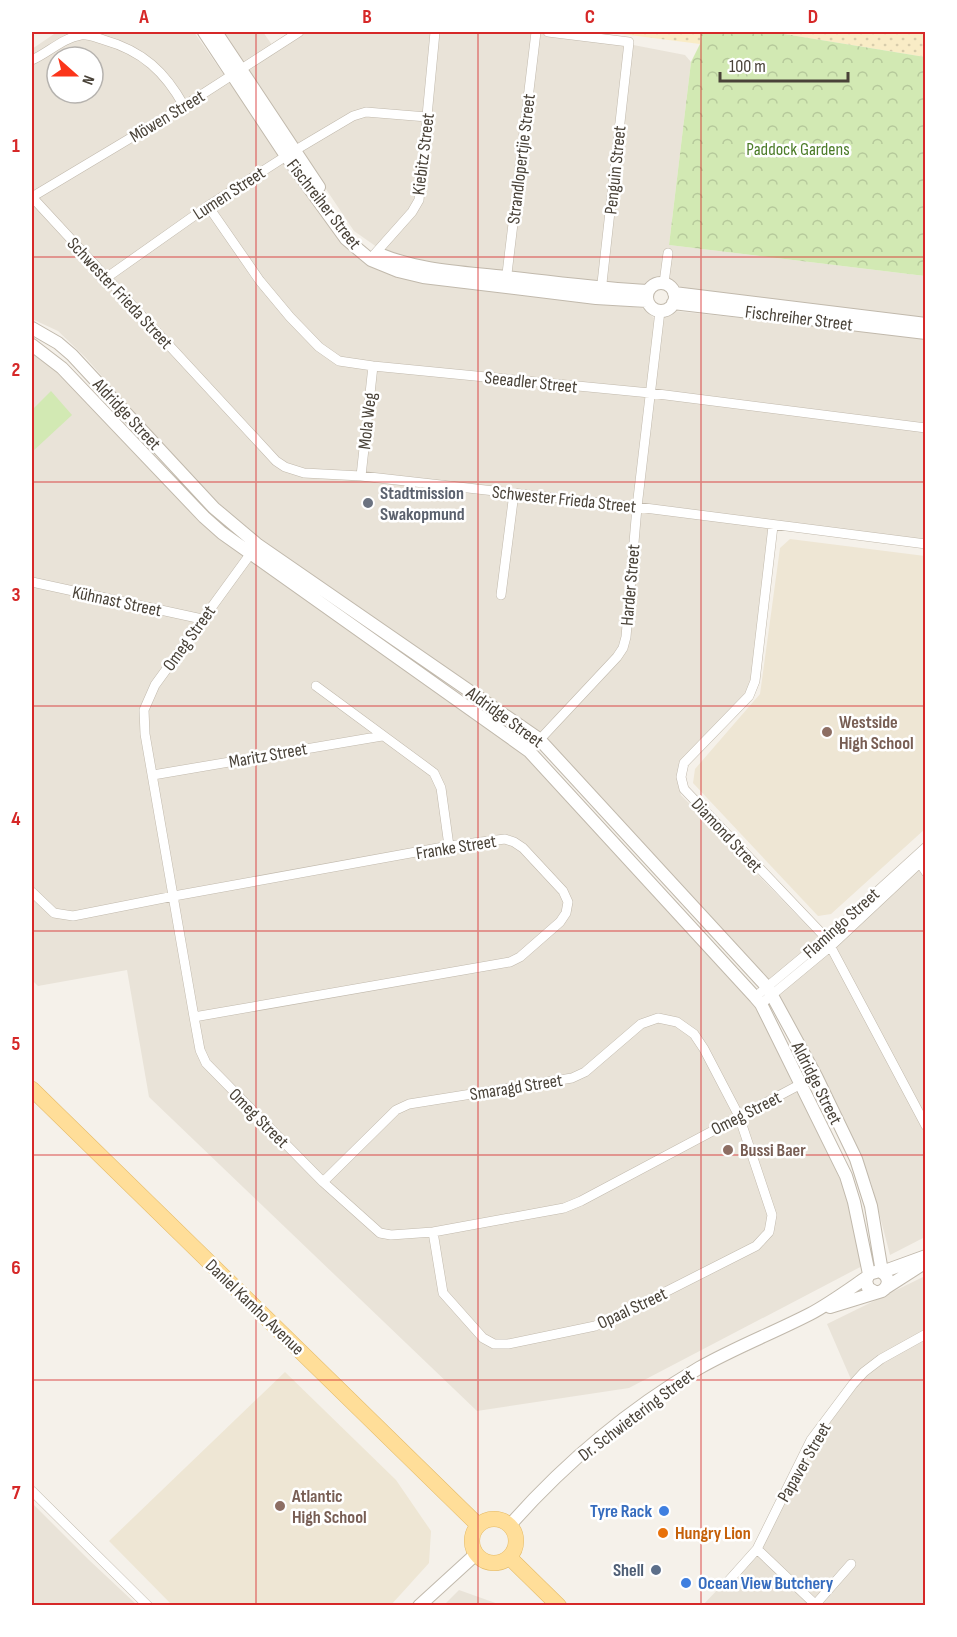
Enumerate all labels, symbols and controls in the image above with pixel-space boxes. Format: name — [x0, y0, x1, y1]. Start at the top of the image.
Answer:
text: A — [138, 5, 149, 29]
text: B — [362, 5, 372, 29]
text: C — [585, 5, 595, 29]
text: D — [808, 5, 818, 29]
north arrow — [45, 45, 105, 105]
scale bar — [720, 45, 848, 83]
text: 100 m — [729, 56, 766, 77]
text: N — [77, 72, 98, 87]
street label: Möwen Street — [126, 86, 209, 147]
street label: Strandlopertjie Street — [503, 92, 540, 225]
street label: Kiebitz Street — [408, 111, 439, 196]
street label: Penguin Street — [600, 124, 631, 215]
text: 1 — [12, 134, 20, 158]
park label: Paddock Gardens — [746, 139, 850, 160]
street label: Fischreiher Street — [282, 155, 366, 254]
street label: Lumen Street — [189, 162, 270, 224]
street label: Schwester Frieda Street — [63, 233, 177, 354]
street label: Fischreiher Street — [744, 301, 854, 336]
text: 2 — [12, 358, 20, 382]
street label: Seeadler Street — [483, 367, 579, 398]
street label: Aldridge Street — [88, 374, 165, 455]
street label: Mola Weg — [354, 392, 381, 451]
street label: Schwester Frieda Street — [491, 481, 638, 518]
place label: Stadtmission Swakopmund — [380, 483, 465, 525]
marker: Stadtmission Swakopmund — [361, 496, 375, 510]
street label: Harder Street — [616, 543, 645, 627]
street label: Kühnast Street — [70, 582, 164, 621]
text: 3 — [12, 583, 21, 607]
street label: Omeg Street — [159, 601, 220, 675]
street label: Aldridge Street — [461, 682, 548, 753]
place label: Westside High School — [839, 712, 914, 754]
marker: Westside High School — [820, 725, 834, 739]
street label: Maritz Street — [227, 738, 309, 773]
street label: Diamond Street — [687, 794, 767, 877]
text: 4 — [11, 807, 21, 831]
street label: Franke Street — [414, 831, 498, 864]
street label: Flamingo Street — [799, 883, 884, 963]
text: 5 — [12, 1032, 21, 1056]
street label: Aldridge Street — [786, 1037, 847, 1129]
street label: Smaragd Street — [468, 1070, 564, 1105]
street label: Omeg Street — [224, 1084, 293, 1153]
street label: Omeg Street — [708, 1087, 785, 1140]
place label: Bussi Baer — [740, 1140, 806, 1161]
marker: Bussi Baer — [721, 1143, 735, 1157]
street label: Daniel Kamho Avenue — [201, 1255, 308, 1360]
text: 6 — [11, 1256, 21, 1280]
street label: Opaal Street — [594, 1283, 671, 1334]
street label: Dr. Schwietering Street — [574, 1365, 699, 1466]
street label: Papaver Street — [773, 1418, 836, 1506]
text: 7 — [12, 1481, 21, 1505]
place label: Atlantic High School — [291, 1486, 367, 1528]
marker: Atlantic High School — [273, 1499, 287, 1513]
place label: Tyre Rack — [590, 1501, 652, 1522]
marker: Tyre Rack — [657, 1504, 671, 1518]
place label: Hungry Lion — [675, 1523, 751, 1544]
marker: Hungry Lion — [656, 1526, 670, 1540]
place label: Shell — [613, 1560, 644, 1581]
marker: Shell — [649, 1563, 663, 1577]
place label: Ocean View Butchery — [698, 1573, 834, 1594]
marker: Ocean View Butchery — [679, 1576, 693, 1590]

